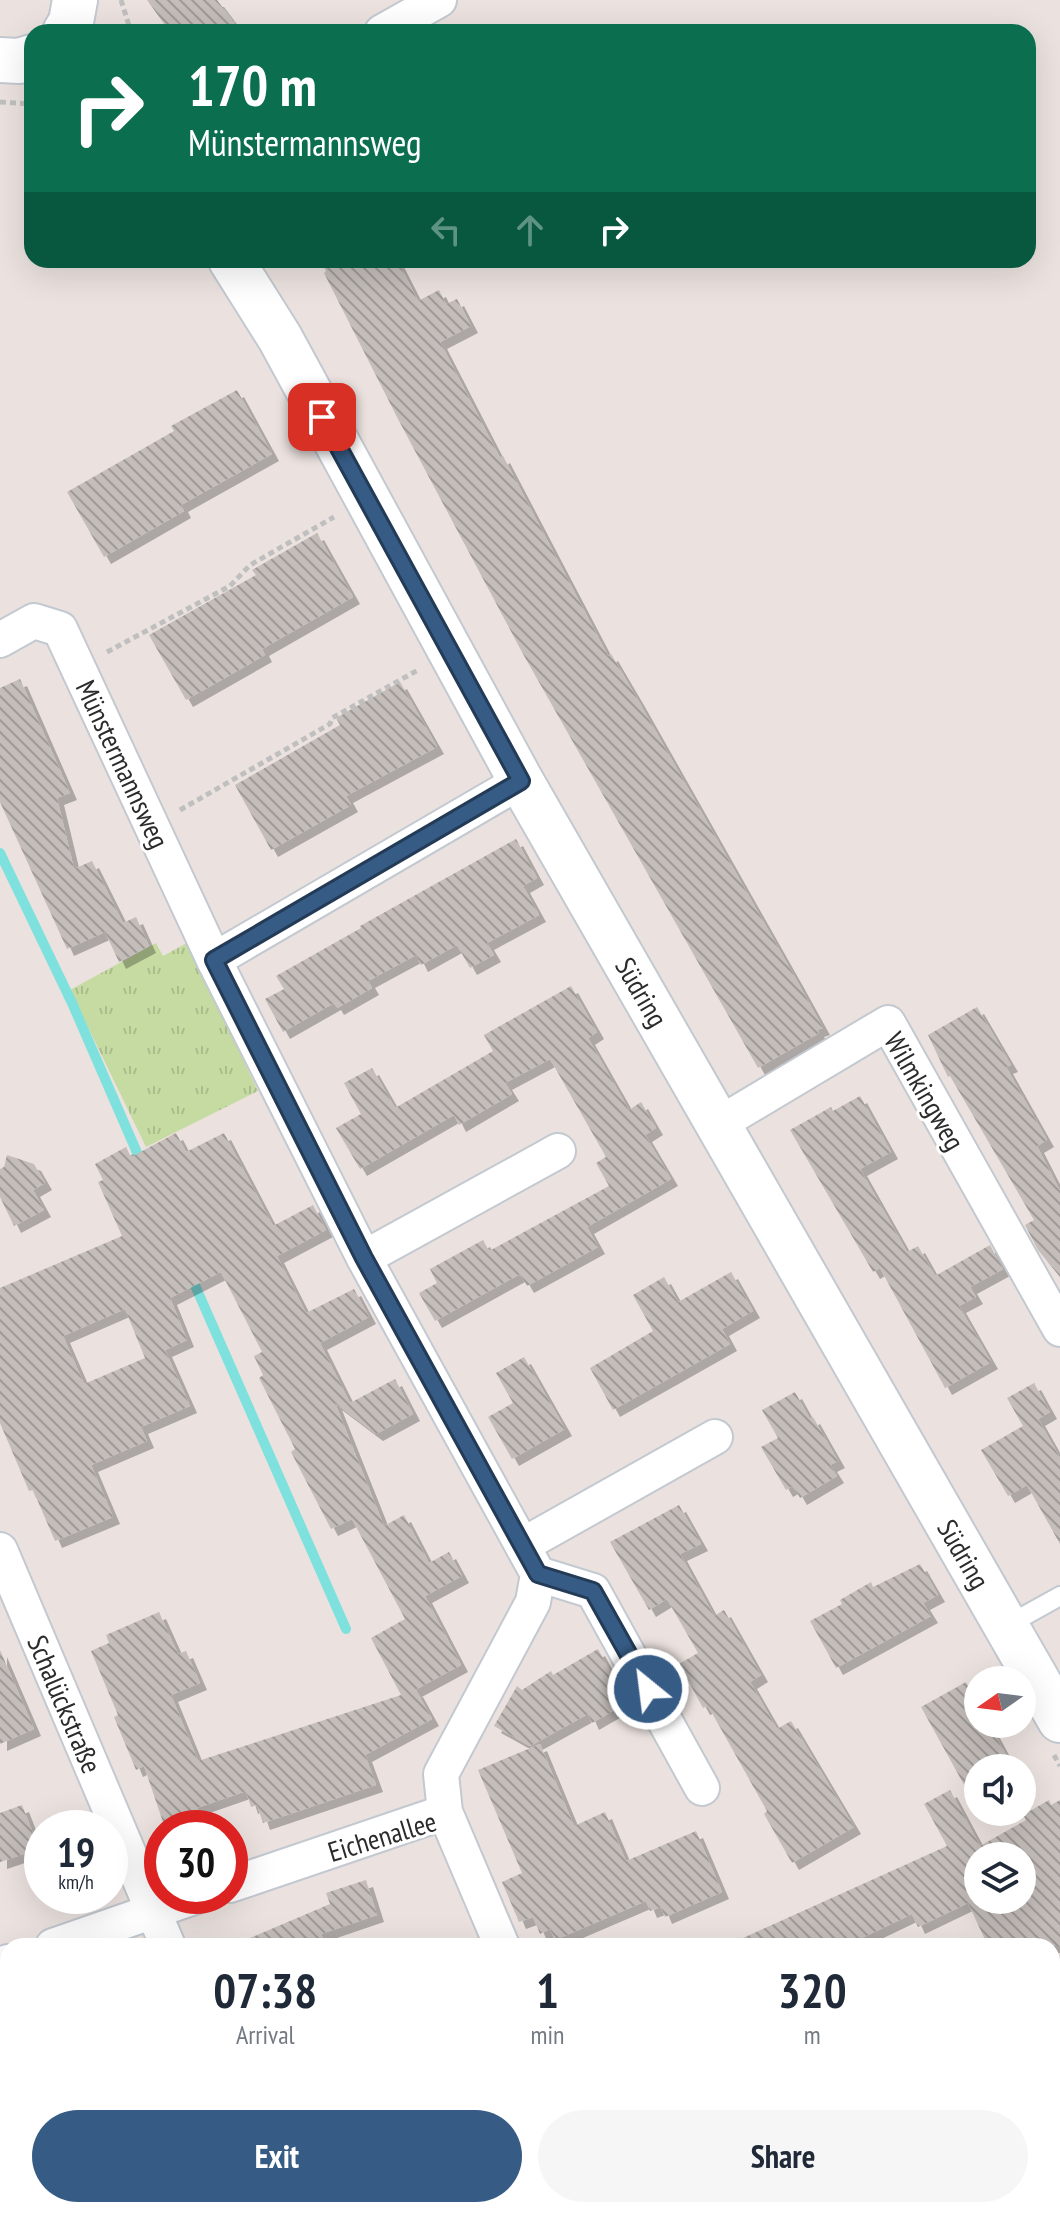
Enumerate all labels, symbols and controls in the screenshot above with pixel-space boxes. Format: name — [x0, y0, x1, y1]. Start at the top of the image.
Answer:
text: 170 m — [188, 49, 317, 121]
icon: right — [56, 56, 160, 160]
text: Münstermannsweg — [188, 119, 422, 166]
icon: left — [424, 208, 468, 252]
icon: ahead — [508, 208, 552, 252]
icon: right — [592, 208, 636, 252]
pin — [288, 383, 356, 451]
icon: arrive — [300, 395, 344, 439]
street label: Münstermannsweg — [68, 674, 178, 854]
street label: Südring — [607, 951, 677, 1033]
street label: Wilmkingweg — [876, 1025, 974, 1157]
street label: Südring — [929, 1513, 999, 1595]
street label: Schalückstraße — [19, 1629, 111, 1779]
position arrow — [606, 1647, 690, 1731]
north arrow — [964, 1666, 1036, 1738]
map controls — [964, 1666, 1036, 1914]
button: sound — [964, 1754, 1036, 1826]
street label: Eichenallee — [323, 1802, 441, 1870]
speed limit sign: 30 — [144, 1810, 248, 1914]
text: 19 — [57, 1826, 95, 1878]
button: layers — [964, 1842, 1036, 1914]
text: km/h — [58, 1869, 94, 1895]
text: 07:38 — [213, 1959, 317, 2021]
text: 1 — [536, 1959, 559, 2021]
text: 320 — [778, 1959, 847, 2021]
text: Arrival — [236, 2018, 295, 2051]
text: min — [530, 2018, 564, 2051]
text: m — [804, 2018, 821, 2051]
button: Exit — [32, 2110, 522, 2202]
button: Share — [538, 2110, 1028, 2202]

